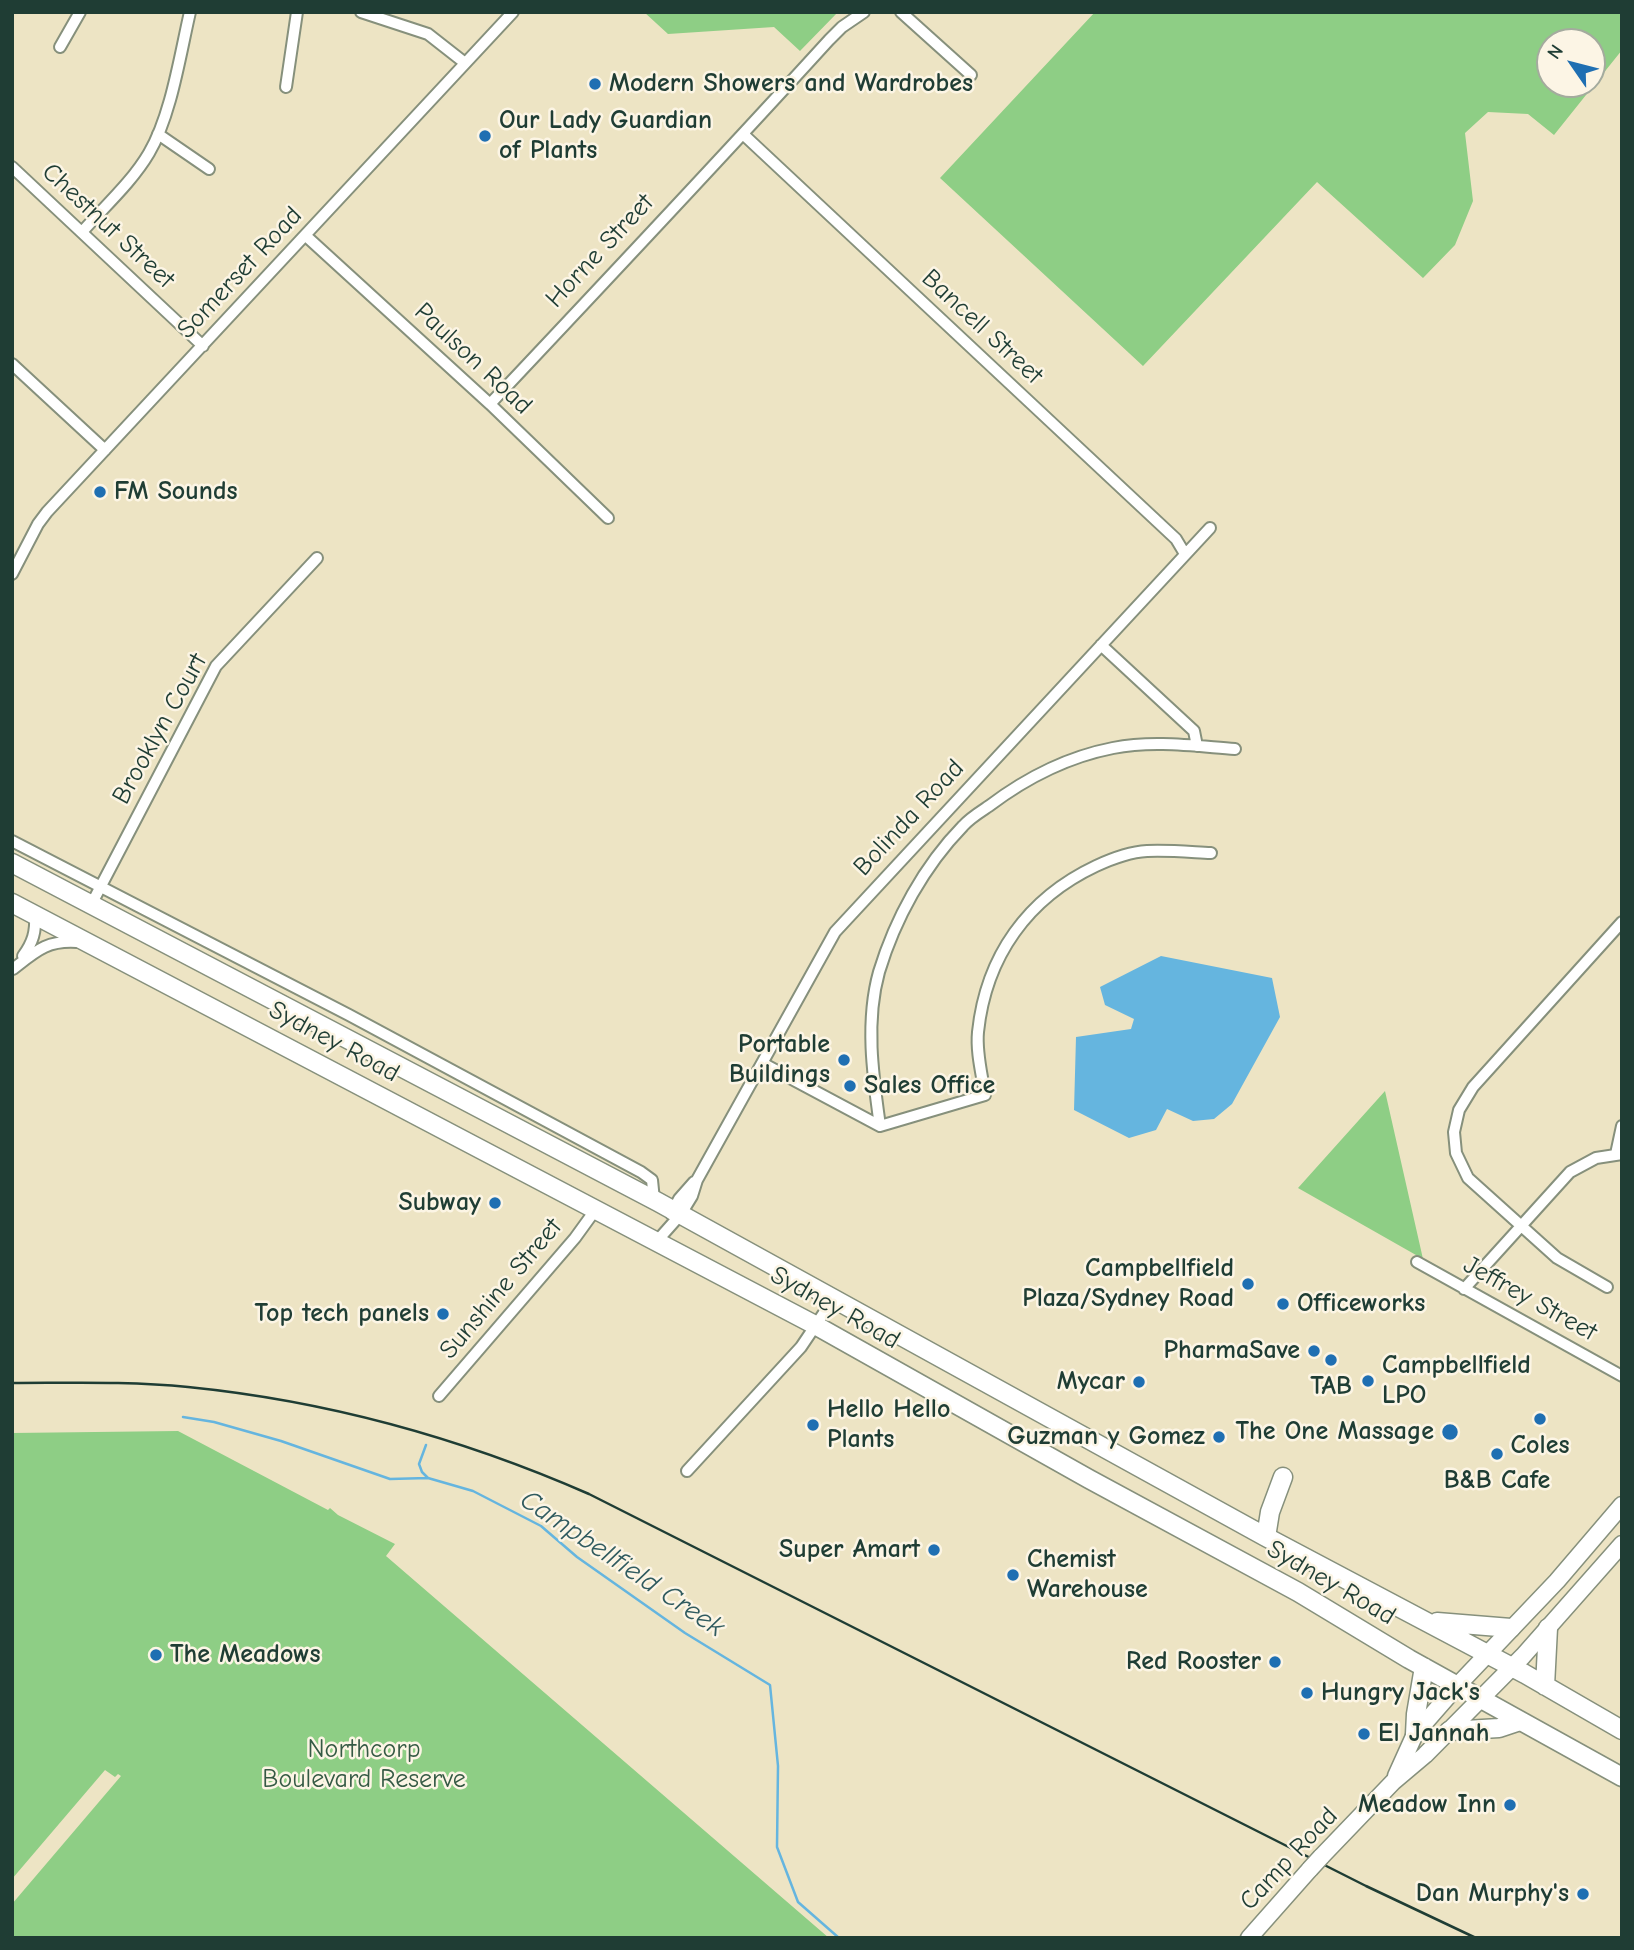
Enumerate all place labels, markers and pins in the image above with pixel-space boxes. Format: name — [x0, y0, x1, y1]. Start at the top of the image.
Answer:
place label: Modern Showers and Wardrobes — [609, 68, 973, 100]
marker: Modern Showers and Wardrobes — [587, 76, 603, 92]
place label: Our Lady Guardian of Plants — [499, 105, 712, 166]
marker: Our Lady Guardian of Plants — [477, 128, 493, 144]
place label: FM Sounds — [114, 476, 237, 508]
marker: FM Sounds — [92, 484, 108, 500]
place label: Portable Buildings — [729, 1029, 830, 1090]
marker: Portable Buildings — [836, 1052, 852, 1068]
place label: Sales Office — [864, 1070, 995, 1102]
marker: Sales Office — [842, 1078, 858, 1094]
place label: Subway — [398, 1187, 481, 1219]
marker: Subway — [487, 1195, 503, 1211]
place label: Campbellfield Plaza/Sydney Road — [1022, 1253, 1234, 1314]
marker: Campbellfield Plaza/Sydney Road — [1240, 1276, 1256, 1292]
place label: Officeworks — [1297, 1288, 1425, 1320]
marker: Officeworks — [1275, 1296, 1291, 1312]
place label: Top tech panels — [255, 1298, 429, 1330]
marker: Top tech panels — [435, 1306, 451, 1322]
place label: PharmaSave — [1164, 1335, 1300, 1367]
marker: PharmaSave — [1306, 1343, 1322, 1359]
place label: Campbellfield LPO — [1382, 1350, 1531, 1412]
marker: TAB — [1323, 1352, 1339, 1368]
place label: Mycar — [1057, 1366, 1125, 1398]
place label: TAB — [1310, 1371, 1352, 1403]
marker: Campbellfield LPO — [1360, 1373, 1376, 1389]
marker: Mycar — [1131, 1374, 1147, 1390]
place label: Hello Hello Plants — [827, 1394, 950, 1456]
marker: Coles — [1532, 1411, 1548, 1427]
place label: The One Massage — [1235, 1416, 1434, 1448]
marker: Hello Hello Plants — [805, 1417, 821, 1433]
place label: Guzman y Gomez — [1007, 1421, 1205, 1453]
marker: The One Massage — [1440, 1422, 1460, 1442]
marker: Guzman y Gomez — [1211, 1429, 1227, 1445]
place label: Coles — [1510, 1430, 1570, 1462]
marker: B&B Cafe — [1489, 1446, 1505, 1462]
place label: B&B Cafe — [1444, 1465, 1550, 1497]
place label: Super Amart — [779, 1534, 920, 1566]
marker: Super Amart — [926, 1542, 942, 1558]
place label: Chemist Warehouse — [1027, 1544, 1148, 1606]
marker: Chemist Warehouse — [1005, 1567, 1021, 1583]
place label: The Meadows — [170, 1639, 320, 1671]
place label: Red Rooster — [1126, 1646, 1261, 1678]
marker: The Meadows — [148, 1647, 164, 1663]
marker: Red Rooster — [1267, 1654, 1283, 1670]
place label: Hungry Jack's — [1321, 1677, 1480, 1709]
marker: Hungry Jack's — [1299, 1685, 1315, 1701]
place label: El Jannah — [1378, 1718, 1489, 1750]
marker: El Jannah — [1356, 1726, 1372, 1742]
place label: Meadow Inn — [1358, 1789, 1496, 1821]
marker: Meadow Inn — [1502, 1797, 1518, 1813]
place label: Dan Murphy's — [1416, 1878, 1569, 1910]
marker: Dan Murphy's — [1575, 1886, 1591, 1902]

